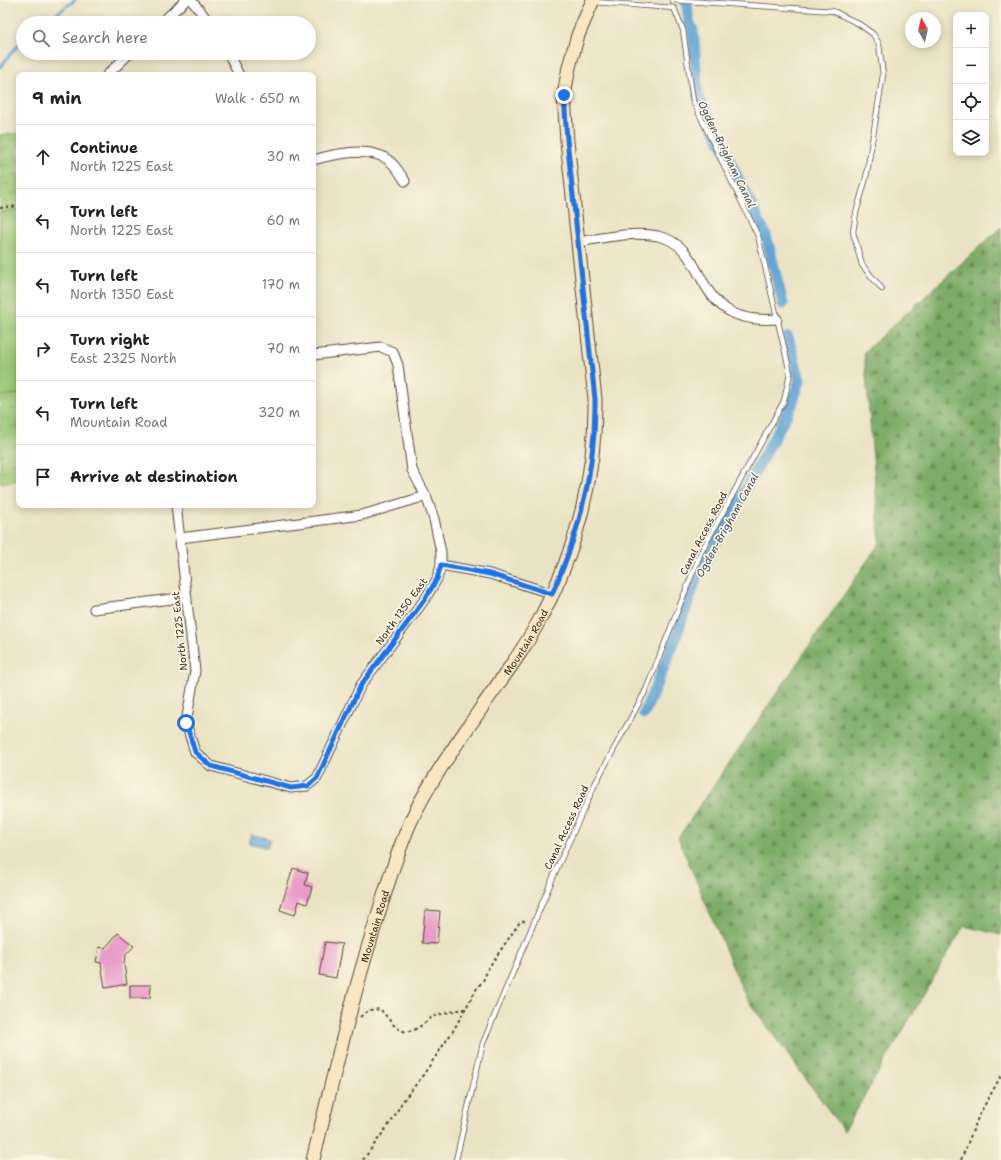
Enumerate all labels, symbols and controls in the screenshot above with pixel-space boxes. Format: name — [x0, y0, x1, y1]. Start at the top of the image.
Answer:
north arrow — [905, 12, 941, 48]
map controls — [953, 12, 989, 156]
button: + — [953, 12, 989, 48]
search box — [16, 16, 316, 60]
icon: search — [30, 27, 52, 49]
text: Search here — [62, 28, 148, 48]
button: − — [953, 48, 989, 84]
button: locate — [953, 84, 989, 120]
route end — [555, 86, 573, 104]
text: 9 min — [32, 87, 82, 109]
text: Walk · 650 m — [215, 90, 300, 107]
water label: Ogden-Brigham Canal — [694, 98, 759, 211]
button: layers — [953, 120, 989, 156]
text: Continue — [70, 138, 138, 158]
icon: ahead — [32, 146, 54, 168]
text: 30 m — [266, 148, 300, 165]
text: North 1225 East — [70, 158, 174, 175]
text: Turn left — [70, 202, 138, 222]
icon: left — [32, 210, 54, 232]
text: 60 m — [267, 212, 300, 229]
text: North 1225 East — [70, 222, 174, 239]
text: Turn left — [70, 266, 138, 286]
icon: left — [32, 274, 54, 296]
text: 170 m — [262, 276, 300, 293]
text: North 1350 East — [70, 286, 174, 303]
text: Turn right — [70, 330, 150, 350]
icon: right — [32, 338, 54, 360]
text: 70 m — [266, 340, 300, 357]
text: East 2325 North — [70, 350, 177, 367]
text: Turn left — [70, 394, 138, 414]
icon: left — [32, 402, 54, 424]
text: 320 m — [258, 404, 300, 421]
text: Mountain Road — [70, 414, 167, 431]
icon: arrive — [32, 466, 54, 488]
text: Arrive at destination — [70, 467, 238, 487]
water label: Ogden-Brigham Canal — [692, 470, 763, 580]
street label: Canal Access Road — [677, 489, 730, 577]
street label: North 1350 East — [373, 575, 430, 647]
street label: North 1225 East — [169, 591, 190, 671]
street label: Mountain Road — [501, 606, 551, 678]
route start — [177, 714, 195, 732]
street label: Canal Access Road — [541, 782, 592, 871]
street label: Mountain Road — [358, 888, 393, 964]

